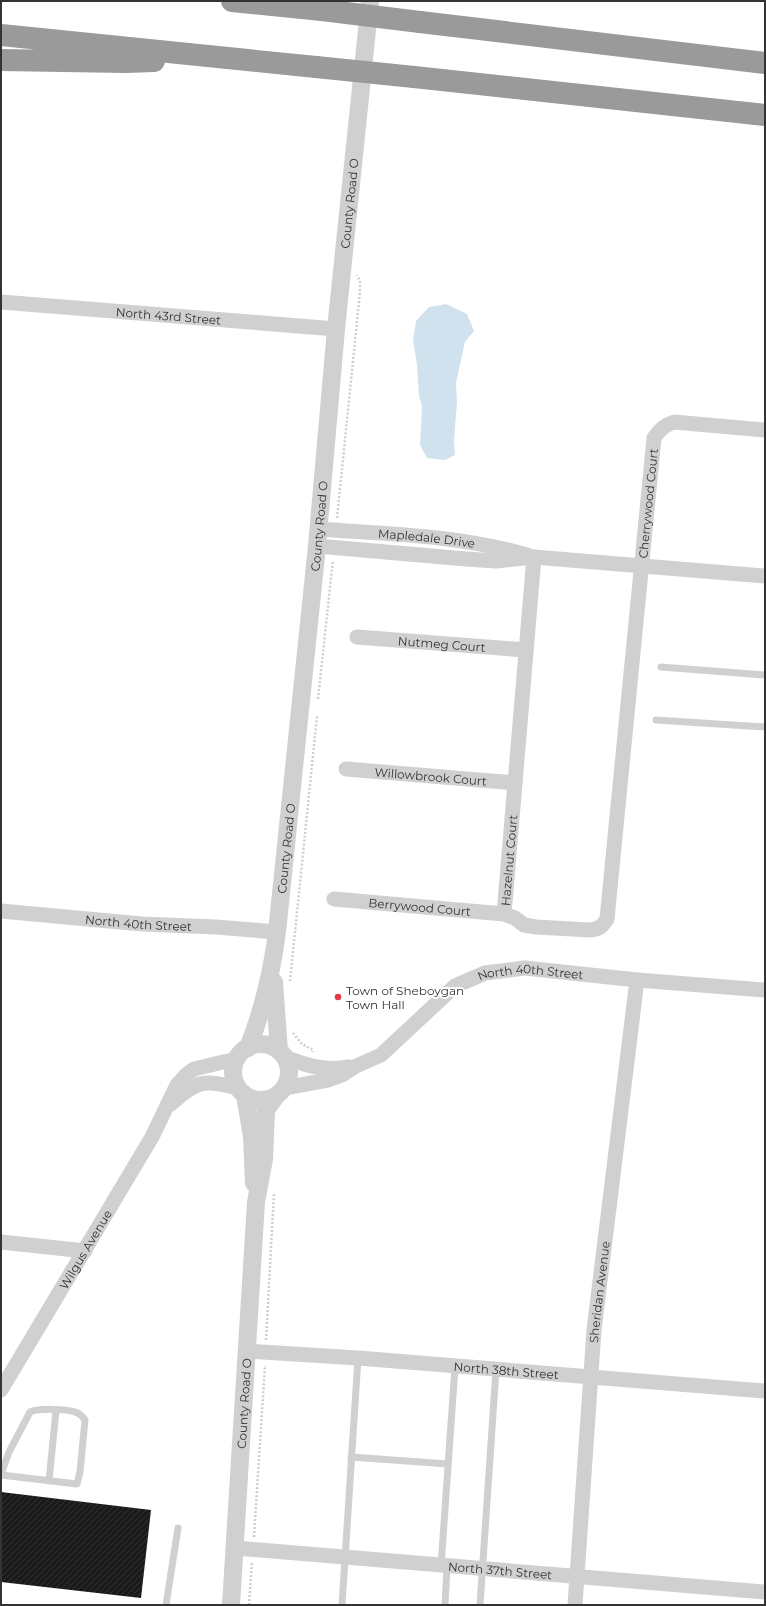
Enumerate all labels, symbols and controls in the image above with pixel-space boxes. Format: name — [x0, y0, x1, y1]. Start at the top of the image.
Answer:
street label: County Road O — [337, 158, 361, 249]
street label: North 43rd Street — [115, 304, 222, 327]
street label: Cherrywood Court — [635, 448, 660, 559]
street label: County Road O — [307, 480, 330, 572]
street label: Mapledale Drive — [378, 525, 476, 551]
street label: Nutmeg Court — [397, 633, 486, 654]
street label: Willowbrook Court — [374, 764, 488, 788]
street label: County Road O — [274, 802, 298, 894]
street label: Hazelnut Court — [497, 814, 520, 906]
street label: Berrywood Court — [368, 895, 472, 919]
street label: North 40th Street — [84, 911, 192, 934]
street label: North 40th Street — [475, 960, 584, 983]
place label: Town of Sheboygan Town Hall — [346, 983, 464, 1012]
marker: Town of Sheboygan Town Hall — [333, 992, 343, 1002]
street label: Wilgus Avenue — [55, 1207, 115, 1292]
street label: Sheridan Avenue — [586, 1240, 612, 1343]
street label: County Road O — [233, 1358, 254, 1449]
street label: North 38th Street — [453, 1358, 560, 1382]
street label: North 37th Street — [447, 1558, 553, 1582]

